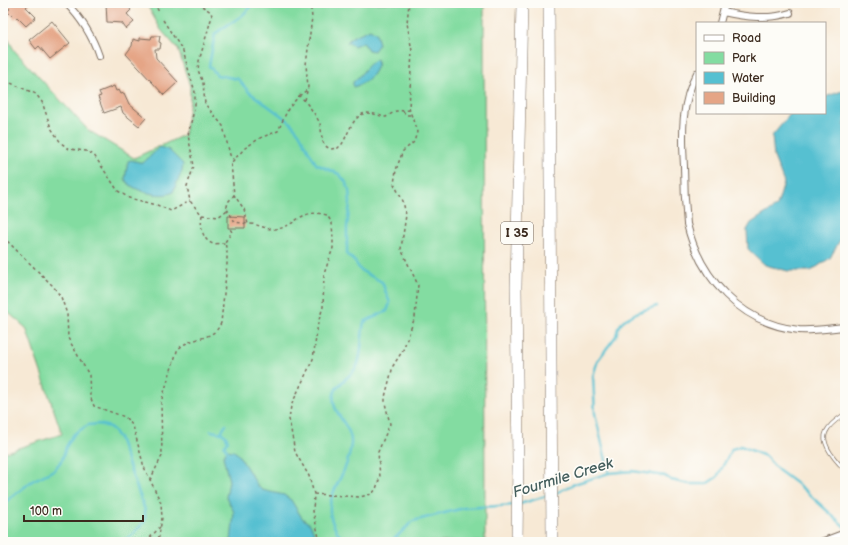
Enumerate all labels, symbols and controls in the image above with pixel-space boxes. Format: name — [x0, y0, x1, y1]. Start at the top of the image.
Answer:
legend — [696, 22, 826, 114]
text: Road — [732, 31, 761, 46]
text: Park — [732, 51, 756, 66]
text: Water — [732, 71, 764, 86]
text: Building — [732, 91, 776, 106]
road number: I 35 — [501, 222, 533, 244]
water label: Fourmile Creek — [511, 454, 616, 502]
scale bar — [24, 497, 143, 523]
text: 100 m — [30, 504, 62, 519]

